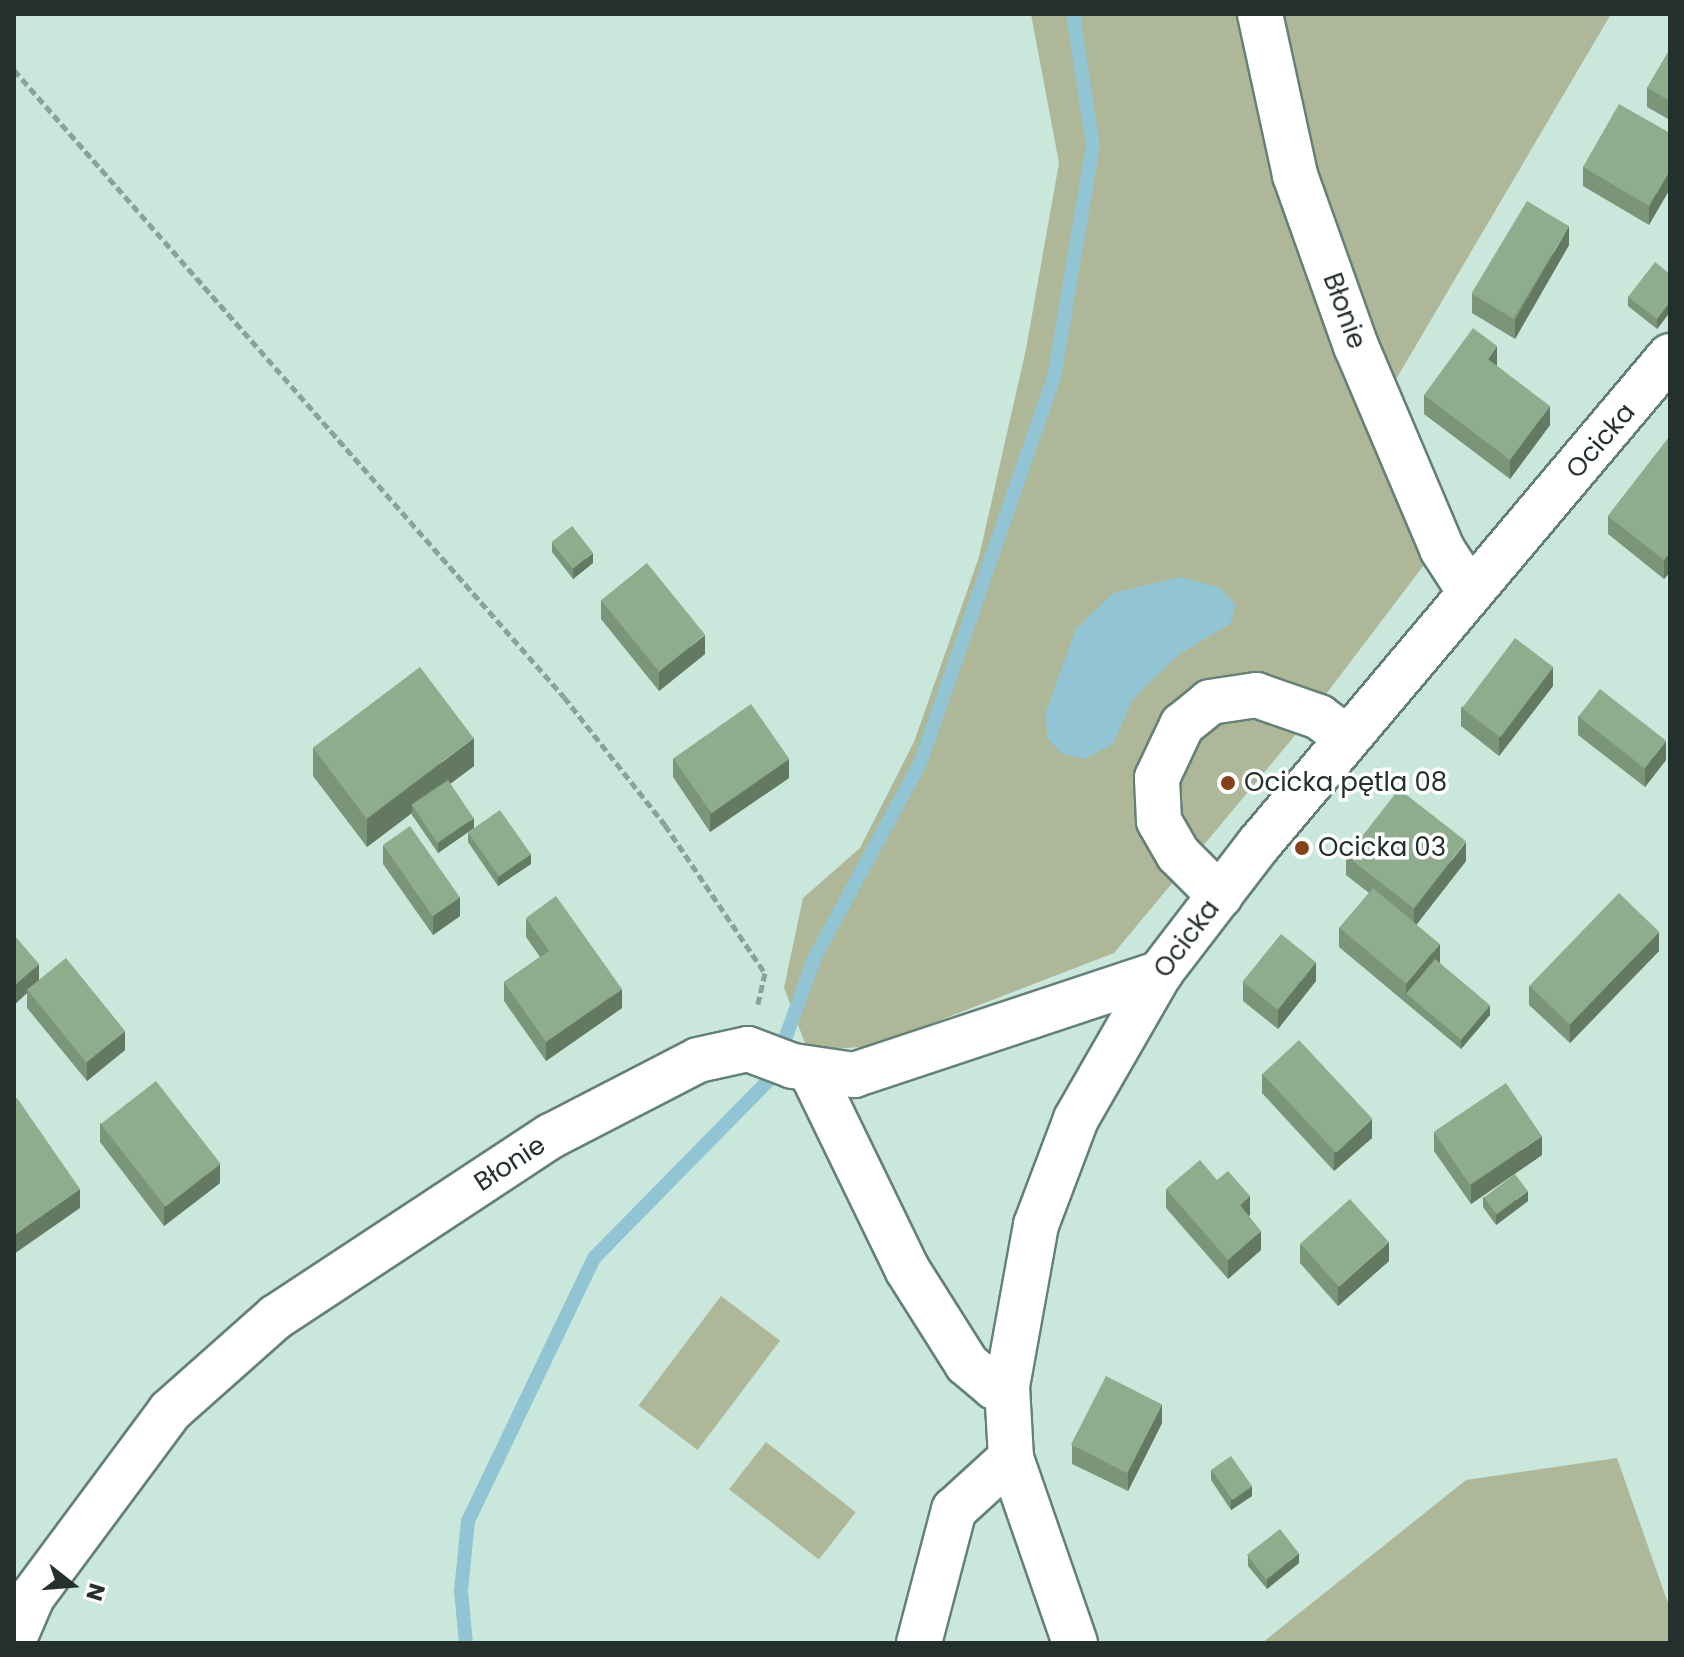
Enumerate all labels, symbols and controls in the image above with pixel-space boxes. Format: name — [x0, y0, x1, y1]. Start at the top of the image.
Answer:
street label: Błonie — [1316, 269, 1372, 353]
street label: Ocicka — [1560, 397, 1642, 485]
place label: Ocicka pętla 08 — [1244, 767, 1447, 799]
marker: Ocicka pętla 08 — [1219, 774, 1237, 792]
place label: Ocicka 03 — [1318, 832, 1446, 864]
marker: Ocicka 03 — [1293, 839, 1311, 857]
street label: Ocicka — [1148, 894, 1226, 984]
street label: Błonie — [469, 1130, 551, 1198]
north arrow — [32, 1545, 112, 1625]
text: N — [78, 1580, 113, 1605]

